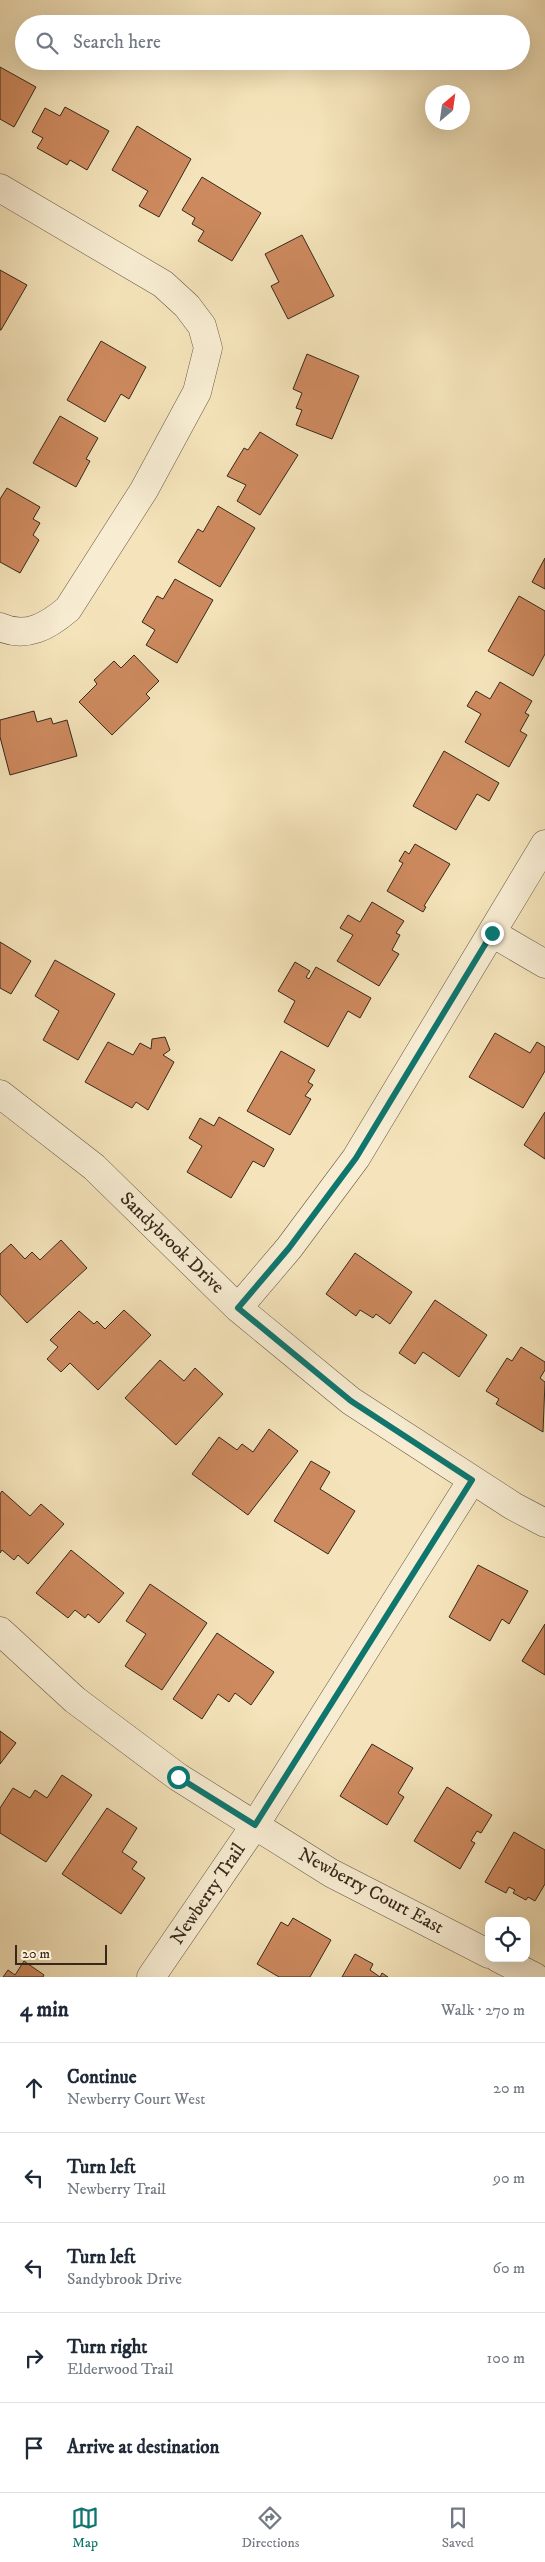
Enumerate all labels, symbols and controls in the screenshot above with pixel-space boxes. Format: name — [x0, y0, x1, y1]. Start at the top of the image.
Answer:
search box — [15, 15, 530, 70]
icon: search — [33, 29, 61, 57]
text: Search here — [73, 31, 161, 54]
north arrow — [425, 85, 470, 130]
route end — [481, 922, 504, 945]
street label: Sandybrook Drive — [115, 1187, 229, 1299]
route start — [167, 1766, 190, 1789]
street label: Newberry Trail — [166, 1839, 251, 1949]
street label: Newberry Court East — [294, 1843, 448, 1939]
map controls — [485, 1917, 530, 1962]
button: locate — [485, 1917, 530, 1962]
scale bar — [15, 1942, 108, 1965]
text: 20 m — [22, 1945, 50, 1963]
text: 4 min — [20, 1997, 69, 2023]
text: Walk · 270 m — [441, 2000, 525, 2020]
text: Continue — [67, 2066, 137, 2089]
icon: ahead — [20, 2074, 48, 2102]
text: 20 m — [493, 2078, 525, 2098]
text: Newberry Court West — [67, 2089, 205, 2109]
text: Turn left — [67, 2156, 136, 2179]
icon: left — [20, 2164, 48, 2192]
text: 90 m — [493, 2168, 525, 2188]
text: Newberry Trail — [67, 2179, 166, 2199]
text: Turn left — [67, 2246, 136, 2269]
icon: left — [20, 2254, 48, 2282]
text: 60 m — [493, 2258, 525, 2278]
text: Sandybrook Drive — [67, 2269, 182, 2289]
text: Turn right — [67, 2336, 147, 2359]
icon: right — [20, 2344, 48, 2372]
text: 100 m — [487, 2348, 525, 2368]
text: Elderwood Trail — [67, 2359, 173, 2379]
icon: arrive — [20, 2434, 48, 2462]
text: Arrive at destination — [67, 2436, 219, 2459]
tab: Map — [71, 2504, 99, 2552]
tab: Directions — [241, 2504, 299, 2552]
tab: Saved — [442, 2504, 474, 2552]

